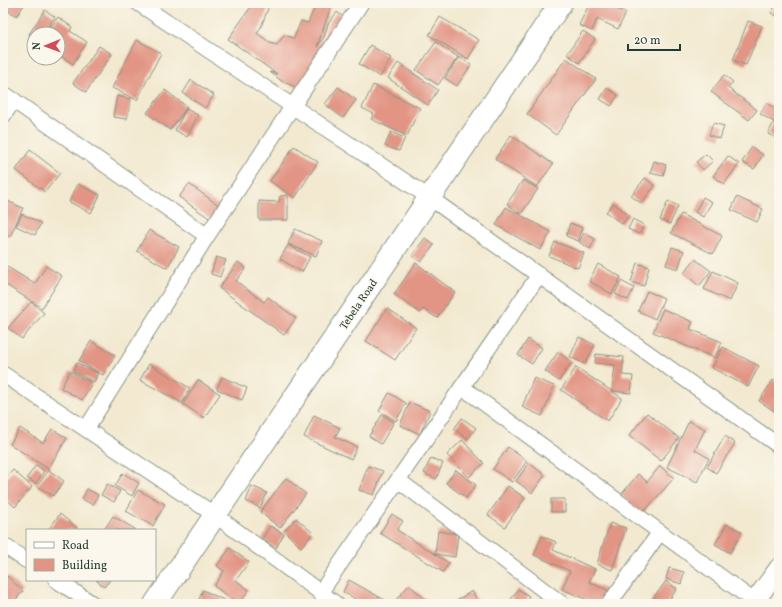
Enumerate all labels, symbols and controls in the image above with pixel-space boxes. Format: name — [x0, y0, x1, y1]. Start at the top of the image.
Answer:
north arrow — [26, 26, 66, 66]
scale bar — [628, 26, 680, 52]
text: 20 m — [634, 33, 661, 49]
text: N — [30, 42, 45, 50]
street label: Tebela Road — [337, 277, 382, 333]
legend — [26, 529, 156, 581]
text: Road — [62, 538, 89, 554]
text: Building — [62, 558, 107, 574]

